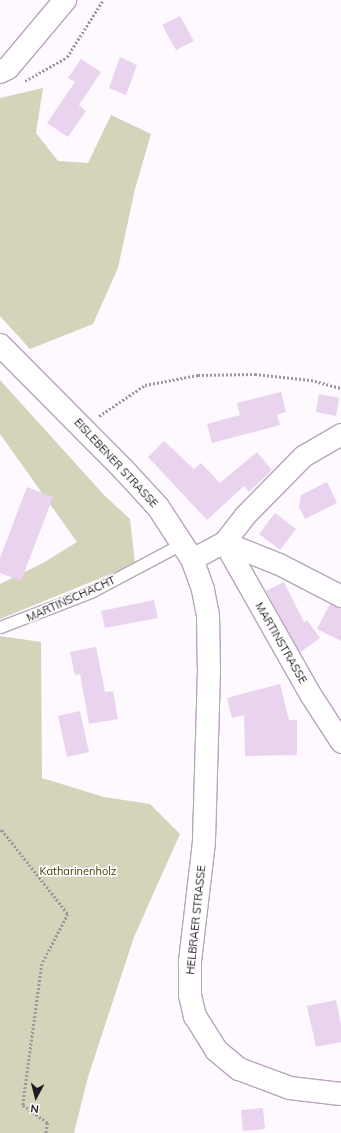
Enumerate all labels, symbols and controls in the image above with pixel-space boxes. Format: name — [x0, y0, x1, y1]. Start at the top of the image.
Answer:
street label: EISLEBENER STRASSE — [71, 416, 161, 510]
street label: MARTINSCHACHT — [24, 573, 118, 625]
street label: MARTINSTRASSE — [252, 600, 310, 686]
park label: Katharinenholz — [39, 864, 117, 878]
street label: HELBRAER STRASSE — [184, 865, 208, 975]
north arrow — [16, 1077, 56, 1117]
text: N — [30, 1101, 40, 1116]

